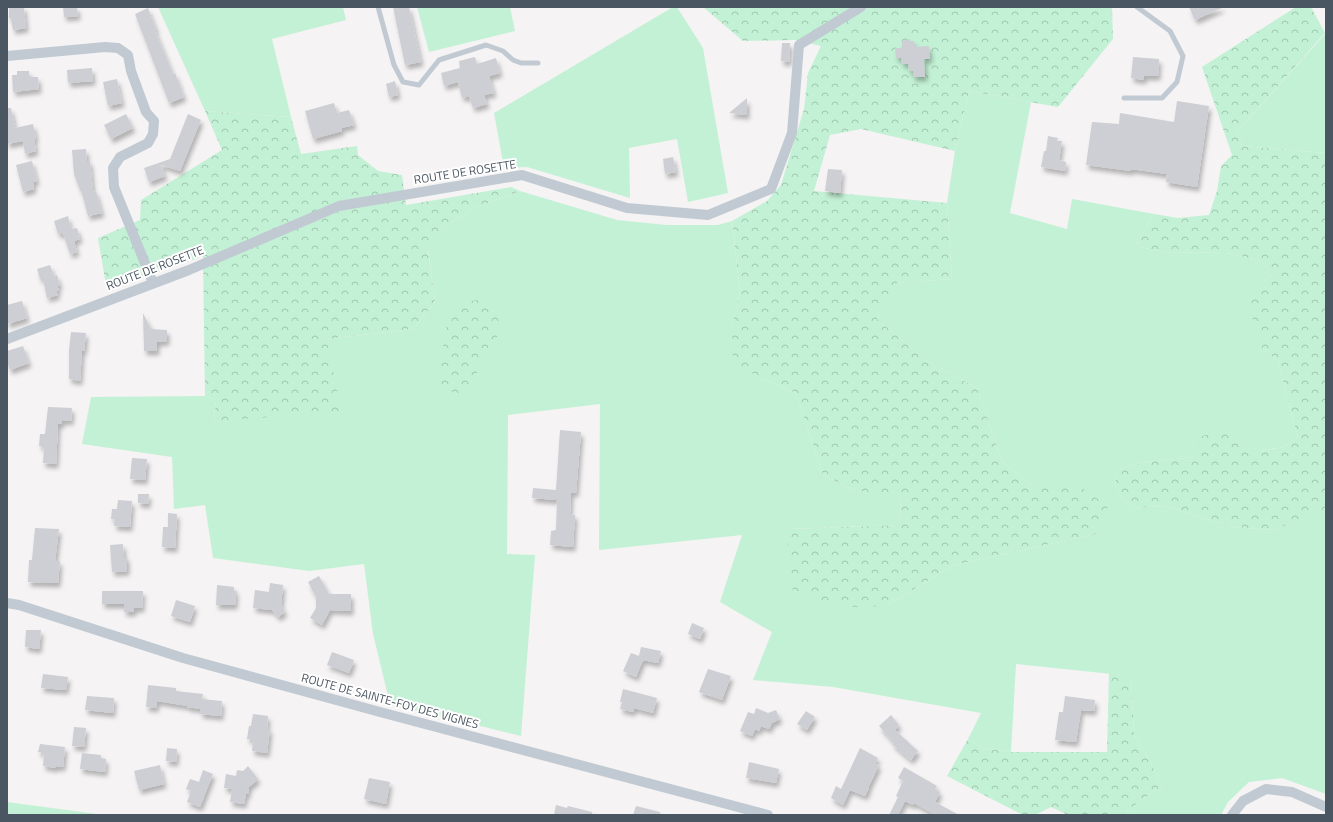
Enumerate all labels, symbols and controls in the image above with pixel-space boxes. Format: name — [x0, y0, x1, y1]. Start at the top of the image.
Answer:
street label: ROUTE DE ROSETTE — [412, 154, 518, 189]
street label: ROUTE DE ROSETTE — [103, 240, 207, 295]
street label: ROUTE DE SAINTE-FOY DES VIGNES — [299, 668, 481, 733]

